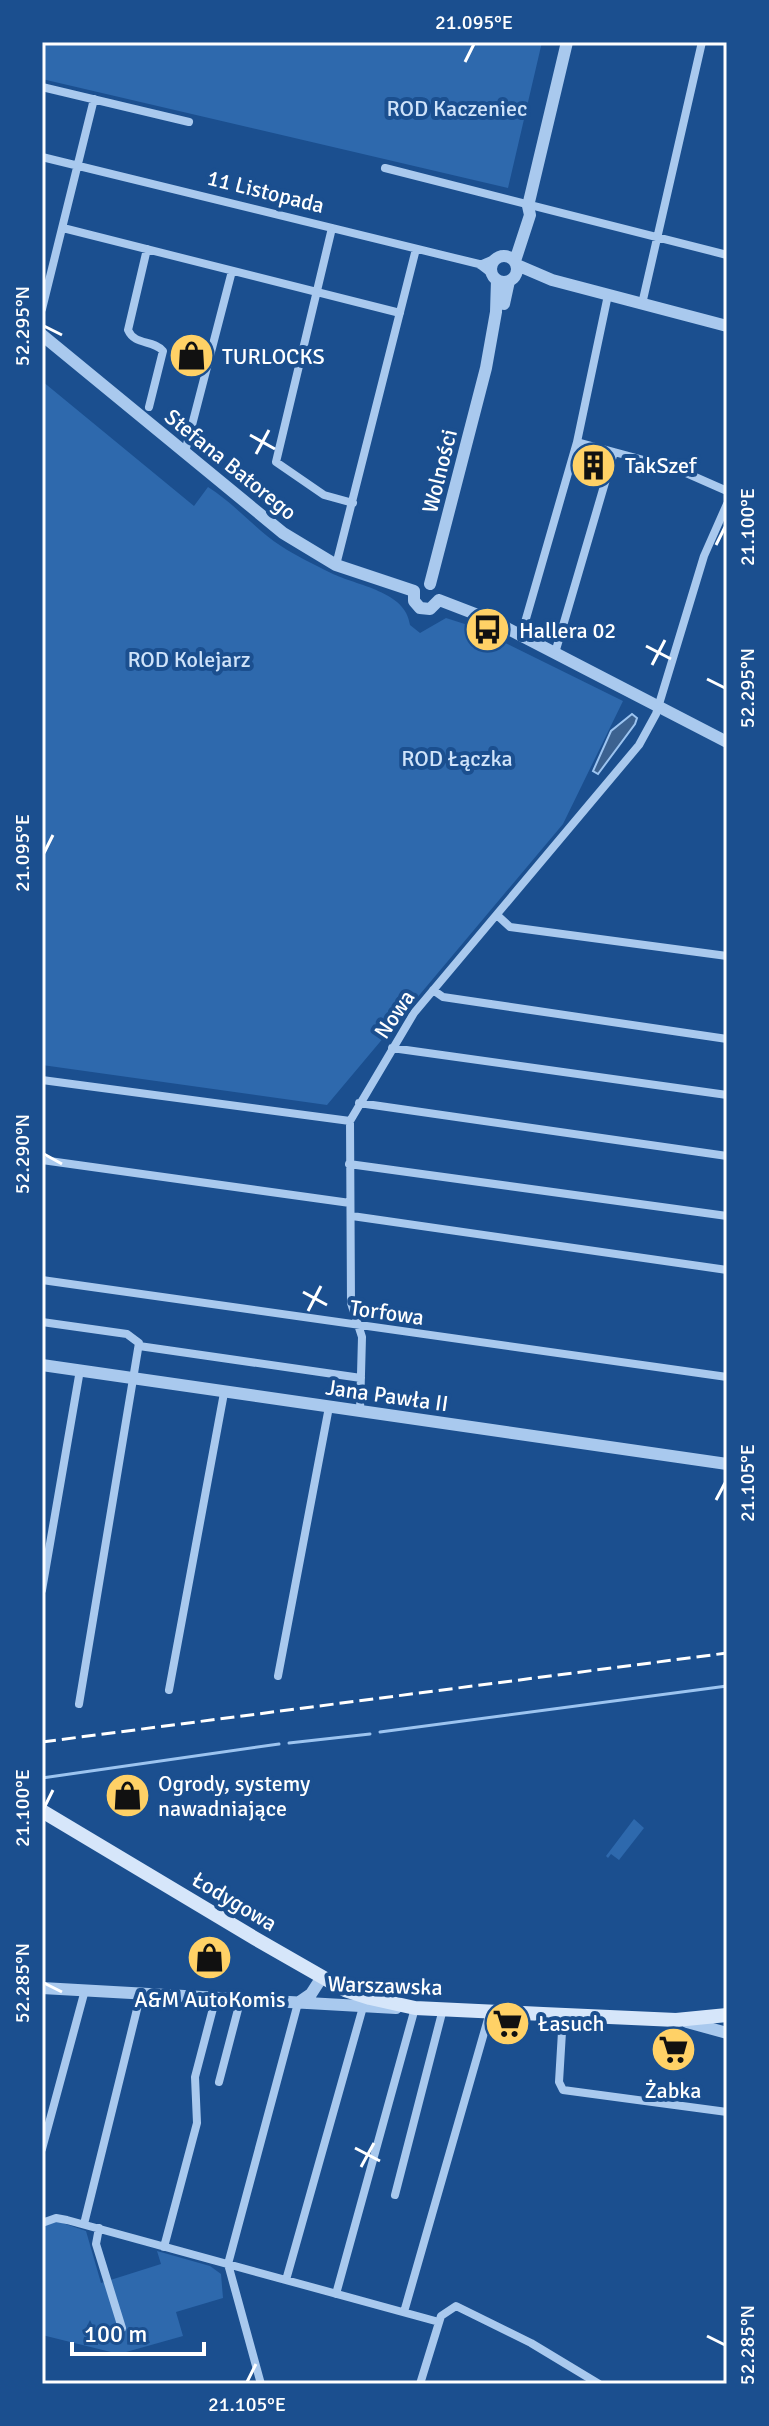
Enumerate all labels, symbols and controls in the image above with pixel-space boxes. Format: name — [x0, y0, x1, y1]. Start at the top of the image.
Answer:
text: 21.095°E — [435, 10, 513, 35]
park label: ROD Kaczeniec — [387, 95, 527, 122]
street label: 11 Listopada — [205, 164, 327, 219]
text: 52.295°N — [10, 286, 35, 366]
shop icon: TURLOCKS — [167, 332, 215, 380]
place label: TURLOCKS — [222, 343, 325, 370]
street label: Stefana Batorego — [159, 403, 302, 526]
street label: Wolności — [416, 426, 463, 516]
building icon: TakSzef — [570, 441, 618, 489]
place label: TakSzef — [625, 452, 698, 479]
text: 21.100°E — [735, 488, 760, 566]
bus stop icon: Hallera 02 — [464, 606, 512, 654]
place label: Hallera 02 — [519, 617, 616, 644]
park label: ROD Kolejarz — [127, 646, 251, 673]
text: 52.295°N — [735, 648, 760, 728]
park label: ROD Łączka — [401, 745, 513, 772]
text: 21.095°E — [10, 814, 35, 892]
street label: Nowa — [368, 985, 420, 1044]
text: 52.290°N — [10, 1114, 35, 1194]
street label: Torfowa — [348, 1294, 426, 1331]
street label: Jana Pawła II — [324, 1374, 450, 1417]
text: 21.105°E — [735, 1444, 760, 1522]
text: 21.100°E — [10, 1769, 35, 1847]
place label: Ogrody, systemy nawadniające — [158, 1770, 311, 1822]
shop icon: Ogrody, systemy nawadniające — [103, 1772, 151, 1820]
street label: Łodygowa — [188, 1866, 282, 1937]
shop icon: A&M AutoKomis — [186, 1934, 234, 1982]
text: 52.285°N — [10, 1943, 35, 2023]
street label: Warszawska — [327, 1970, 443, 2001]
place label: A&M AutoKomis — [134, 1986, 286, 2013]
supermarket icon: Łasuch — [483, 1999, 531, 2047]
place label: Łasuch — [538, 2010, 605, 2037]
supermarket icon: Żabka — [649, 2025, 697, 2073]
place label: Żabka — [645, 2077, 701, 2104]
text: 52.285°N — [735, 2305, 760, 2385]
scale bar — [72, 2306, 204, 2356]
text: 100 m — [84, 2319, 147, 2349]
text: 21.105°E — [208, 2392, 286, 2417]

